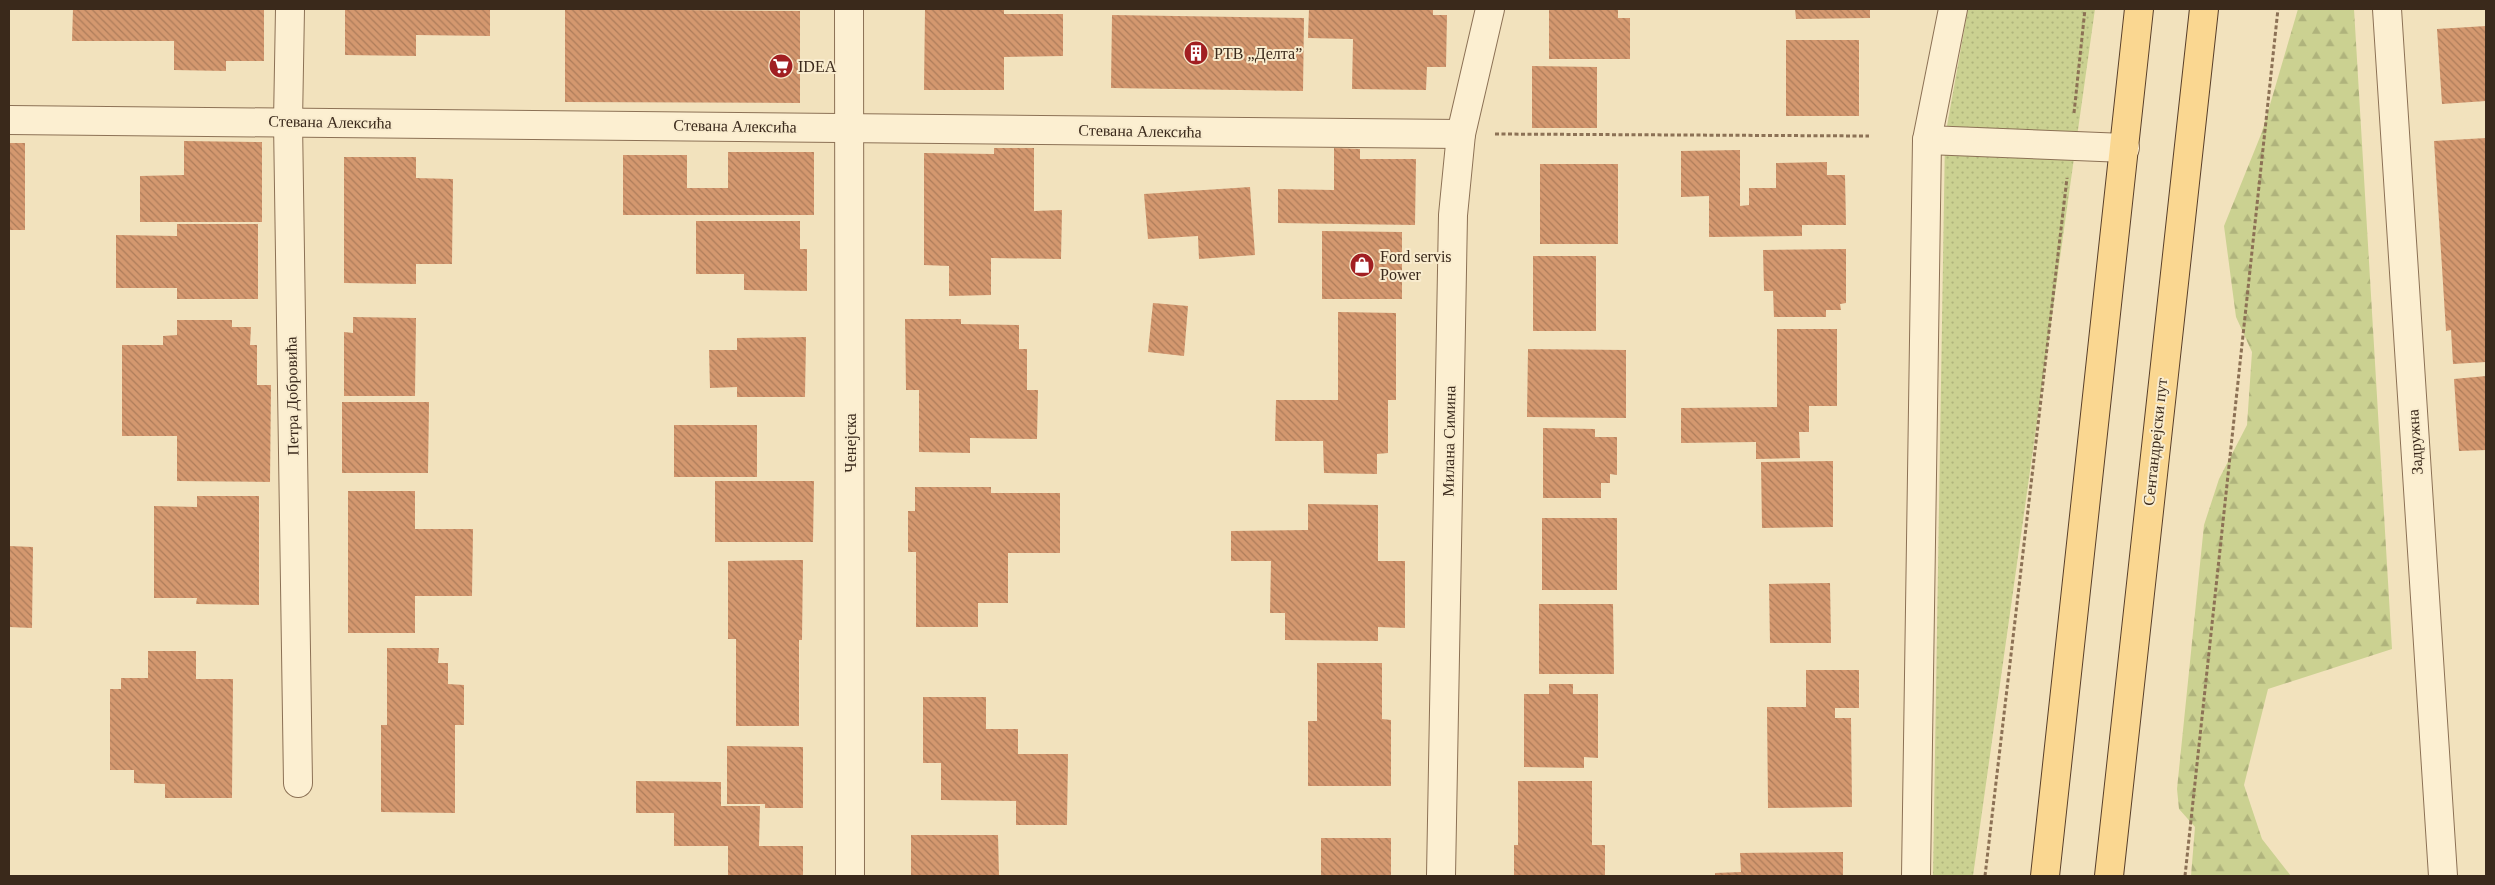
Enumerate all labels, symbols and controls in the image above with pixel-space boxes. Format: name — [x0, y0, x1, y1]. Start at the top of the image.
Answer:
building icon: РТВ „Делта” — [1183, 40, 1209, 66]
place label: РТВ „Делта” — [1214, 45, 1302, 63]
supermarket icon: IDEA — [768, 53, 794, 79]
place label: IDEA — [798, 58, 837, 75]
street label: Стевана Алексића — [268, 112, 392, 132]
street label: Стевана Алексића — [673, 116, 797, 136]
street label: Стевана Алексића — [1078, 121, 1202, 141]
place label: Ford servis Power — [1380, 248, 1452, 283]
shop icon: Ford servis Power — [1349, 252, 1375, 278]
street label: Петра Добровића — [282, 336, 303, 456]
street label: Сентандрејски пут — [2140, 377, 2171, 507]
street label: Милана Симина — [1440, 385, 1458, 497]
street label: Задружна — [2404, 409, 2427, 475]
street label: Ченејска — [842, 413, 860, 473]

